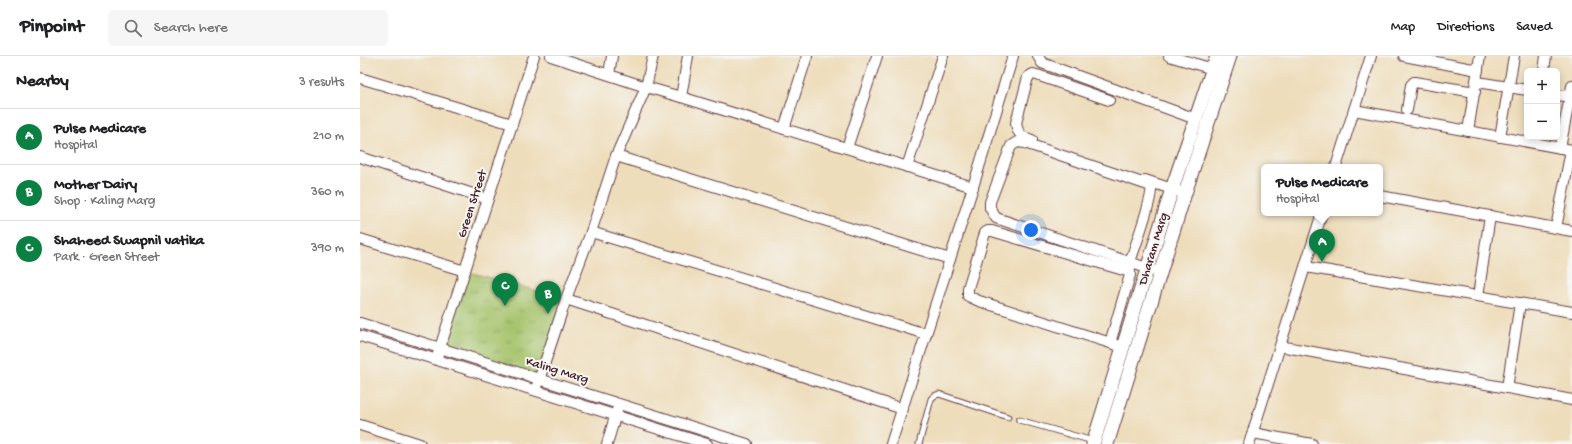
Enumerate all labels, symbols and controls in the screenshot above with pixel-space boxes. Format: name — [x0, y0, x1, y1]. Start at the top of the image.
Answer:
search box — [108, 10, 388, 46]
text: Pinpoint — [20, 16, 84, 39]
icon: search — [122, 17, 144, 39]
text: Search here — [154, 19, 228, 37]
text: Map — [1391, 19, 1415, 36]
text: Directions — [1437, 19, 1494, 36]
text: Saved — [1516, 19, 1552, 36]
map controls — [1524, 68, 1560, 140]
button: + — [1524, 68, 1560, 104]
text: Nearby — [16, 72, 69, 92]
text: 3 results — [299, 75, 344, 90]
button: − — [1524, 104, 1560, 140]
text: Pulse Medicare — [54, 120, 146, 138]
text: A — [25, 129, 33, 144]
text: 210 m — [313, 129, 344, 144]
text: Hospital — [54, 138, 98, 153]
popup — [1261, 164, 1383, 216]
street label: Green Street — [455, 167, 491, 240]
text: Pulse Medicare — [1276, 174, 1368, 192]
text: Mother Dairy — [54, 176, 137, 194]
text: B — [26, 185, 32, 200]
text: 360 m — [311, 185, 344, 200]
text: Hospital — [1276, 192, 1320, 207]
text: Shop · Kaling Marg — [54, 194, 155, 209]
street label: Dharam Marg — [1136, 211, 1172, 288]
your location — [1021, 220, 1041, 240]
pin: A — [1309, 229, 1335, 262]
text: Shaheed Swapnil vatika — [54, 232, 204, 250]
text: C — [25, 241, 33, 256]
text: 390 m — [311, 241, 344, 256]
text: Park · Green Street — [54, 250, 159, 265]
pin: C — [492, 273, 518, 306]
pin: B — [535, 281, 561, 314]
street label: Kaling Marg — [524, 354, 590, 388]

